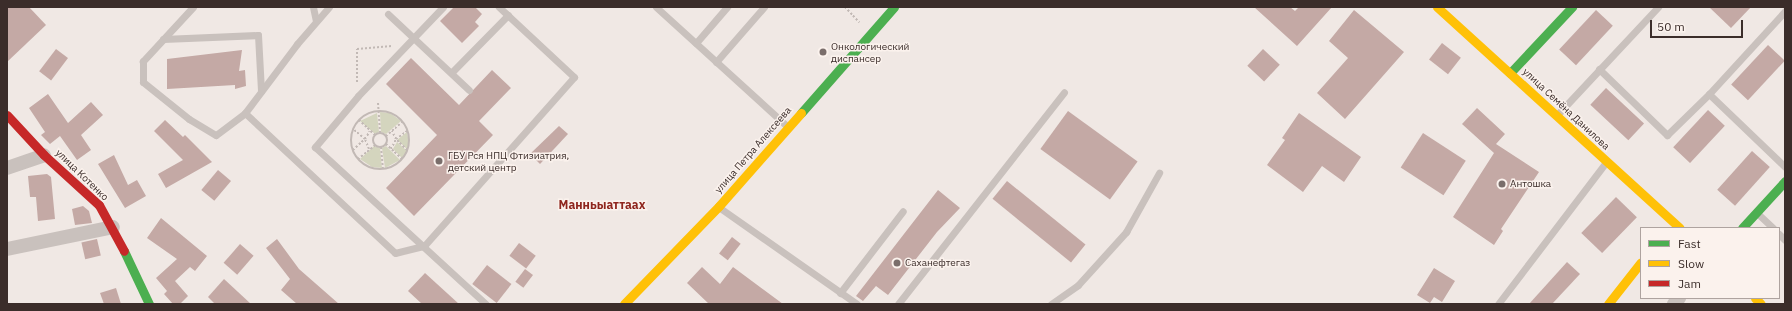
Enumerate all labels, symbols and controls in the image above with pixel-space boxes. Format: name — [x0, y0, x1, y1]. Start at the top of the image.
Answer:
scale bar — [1652, 12, 1745, 38]
text: 50 m — [1657, 19, 1685, 34]
place label: Онкологический диспансер — [831, 40, 909, 64]
marker: Онкологический диспансер — [818, 47, 828, 57]
street label: улица Семёна Данилова — [1520, 66, 1612, 152]
street label: улица Петра Алексеева — [712, 104, 794, 196]
street label: улица Котенко — [53, 147, 111, 203]
place label: ГБУ Рся НПЦ Фтизиатрия, детский центр — [448, 149, 569, 172]
marker: ГБУ Рся НПЦ Фтизиатрия, детский центр — [433, 155, 445, 167]
place label: Антошка — [1510, 178, 1551, 190]
marker: Антошка — [1497, 179, 1507, 189]
district label: Манньыаттаах — [559, 198, 645, 212]
legend — [1640, 227, 1780, 299]
text: Fast — [1678, 236, 1701, 251]
text: Slow — [1678, 256, 1704, 271]
place label: Саханефтегаз — [905, 257, 970, 269]
marker: Саханефтегаз — [892, 258, 902, 268]
text: Jam — [1678, 276, 1701, 291]

